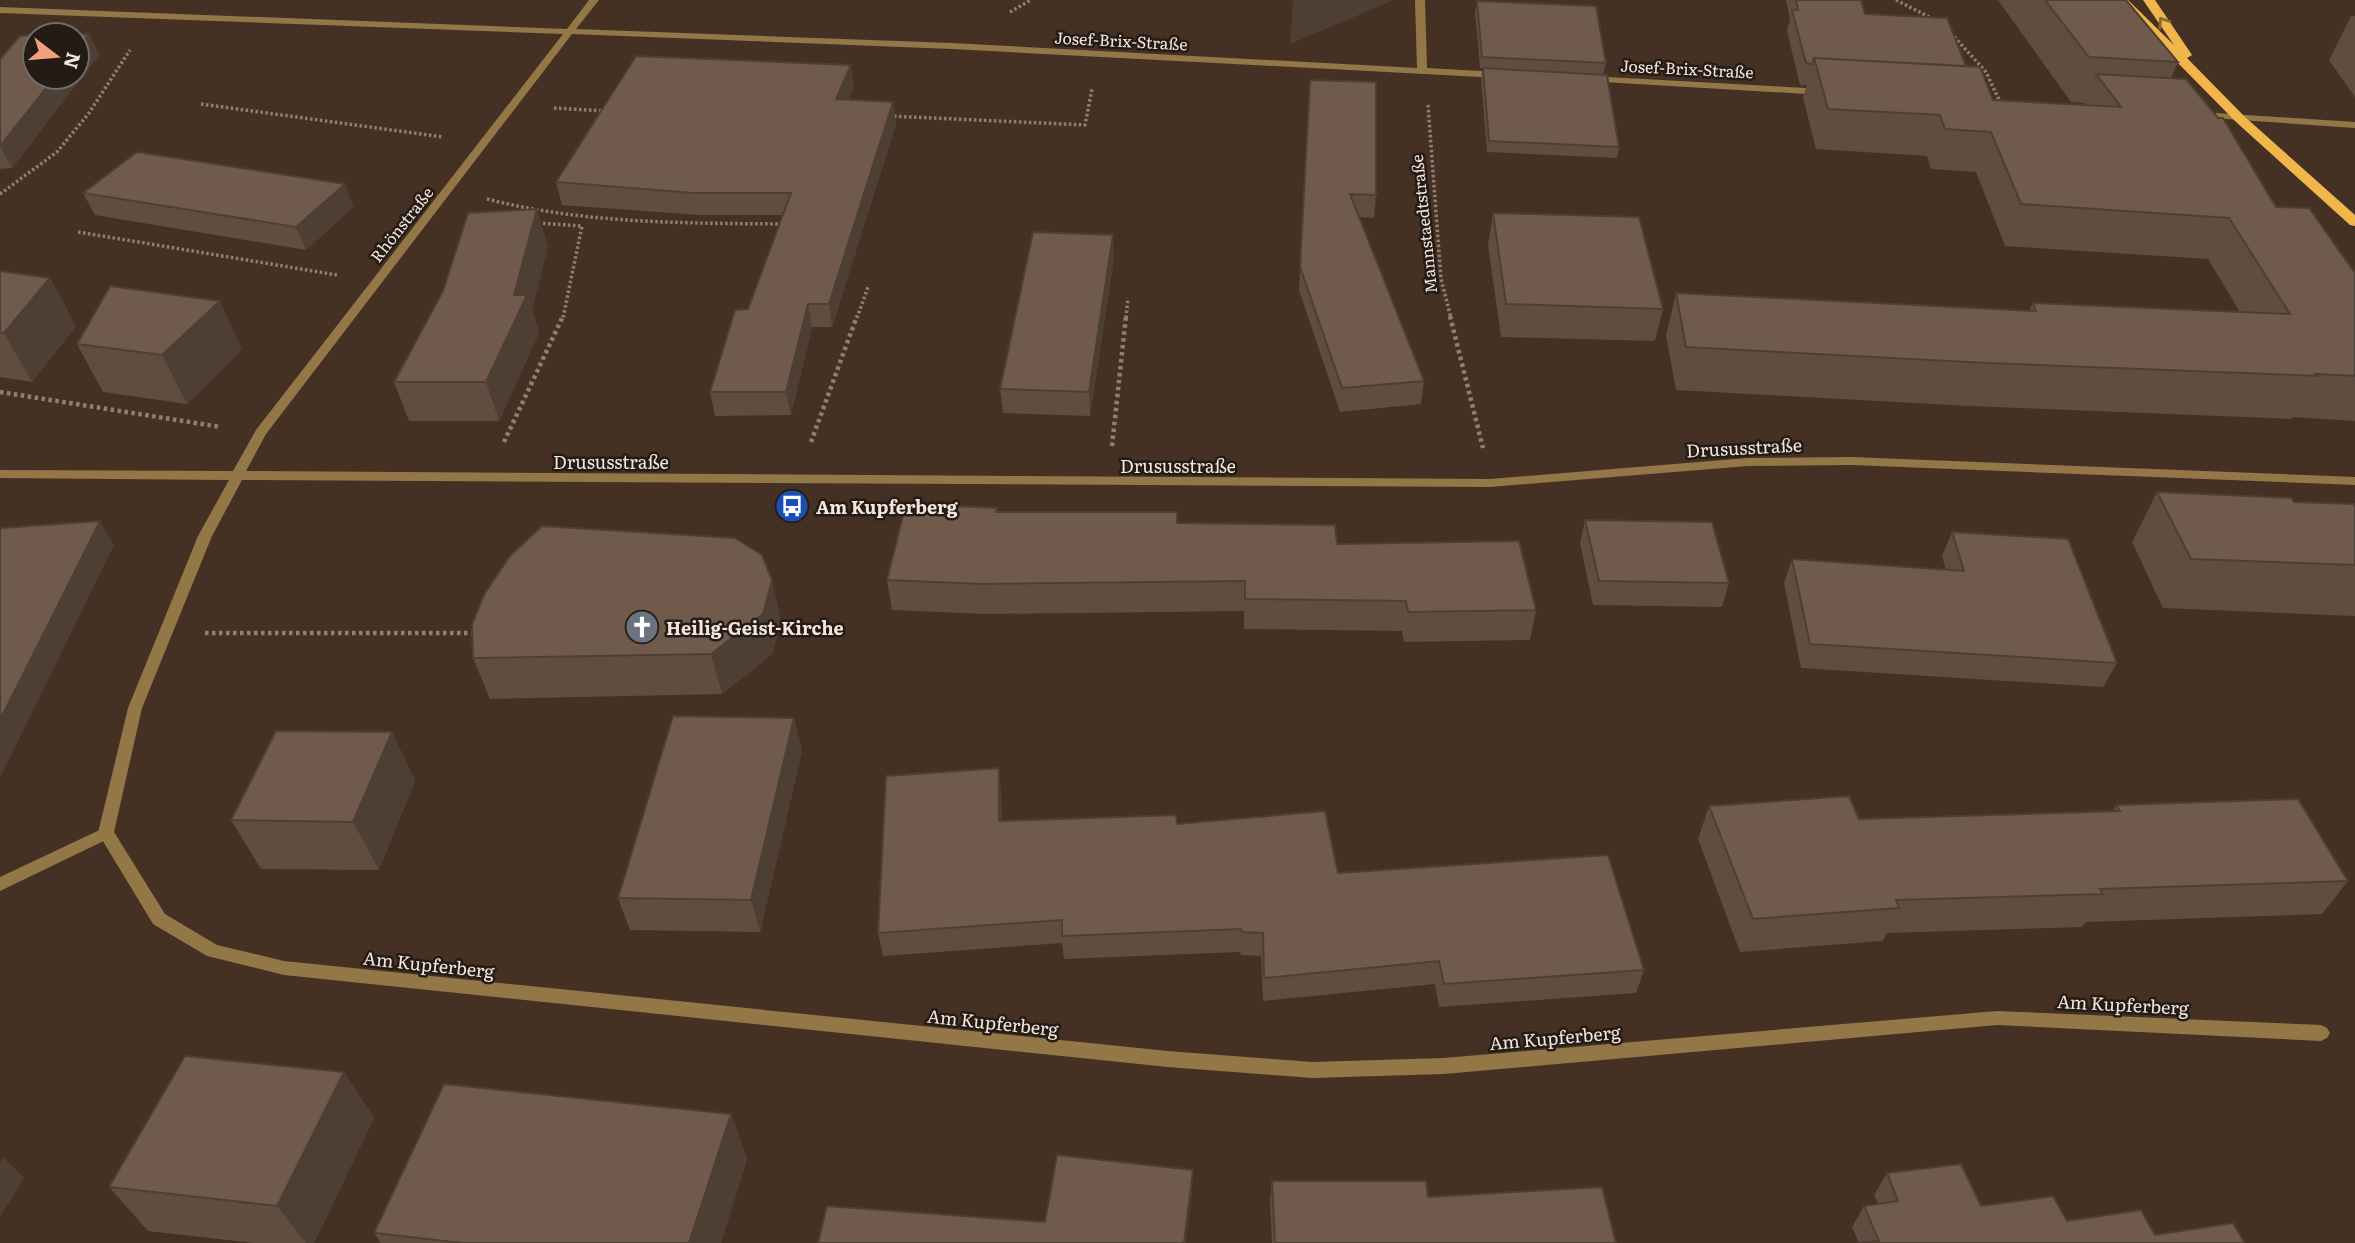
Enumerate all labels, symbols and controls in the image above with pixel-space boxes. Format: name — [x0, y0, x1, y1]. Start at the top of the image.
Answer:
one-way arrow — [2159, 16, 2172, 29]
north arrow — [21, 21, 91, 91]
street label: Josef-Brix-Straße — [1054, 25, 1188, 55]
text: N — [58, 49, 89, 73]
street label: Josef-Brix-Straße — [1620, 53, 1754, 83]
street label: Mannstaedtstraße — [1404, 153, 1442, 295]
street label: Rhönstraße — [364, 181, 438, 267]
street label: Drususstraße — [1685, 430, 1803, 464]
street label: Drususstraße — [553, 448, 669, 475]
street label: Drususstraße — [1120, 452, 1236, 479]
bus stop icon: Am Kupferberg — [773, 487, 811, 525]
place label: Am Kupferberg — [816, 493, 959, 520]
church icon: Heilig-Geist-Kirche — [623, 608, 661, 646]
place label: Heilig-Geist-Kirche — [666, 614, 844, 641]
street label: Am Kupferberg — [362, 944, 497, 984]
street label: Am Kupferberg — [2056, 987, 2191, 1021]
street label: Am Kupferberg — [926, 1002, 1061, 1042]
street label: Am Kupferberg — [1488, 1018, 1623, 1056]

